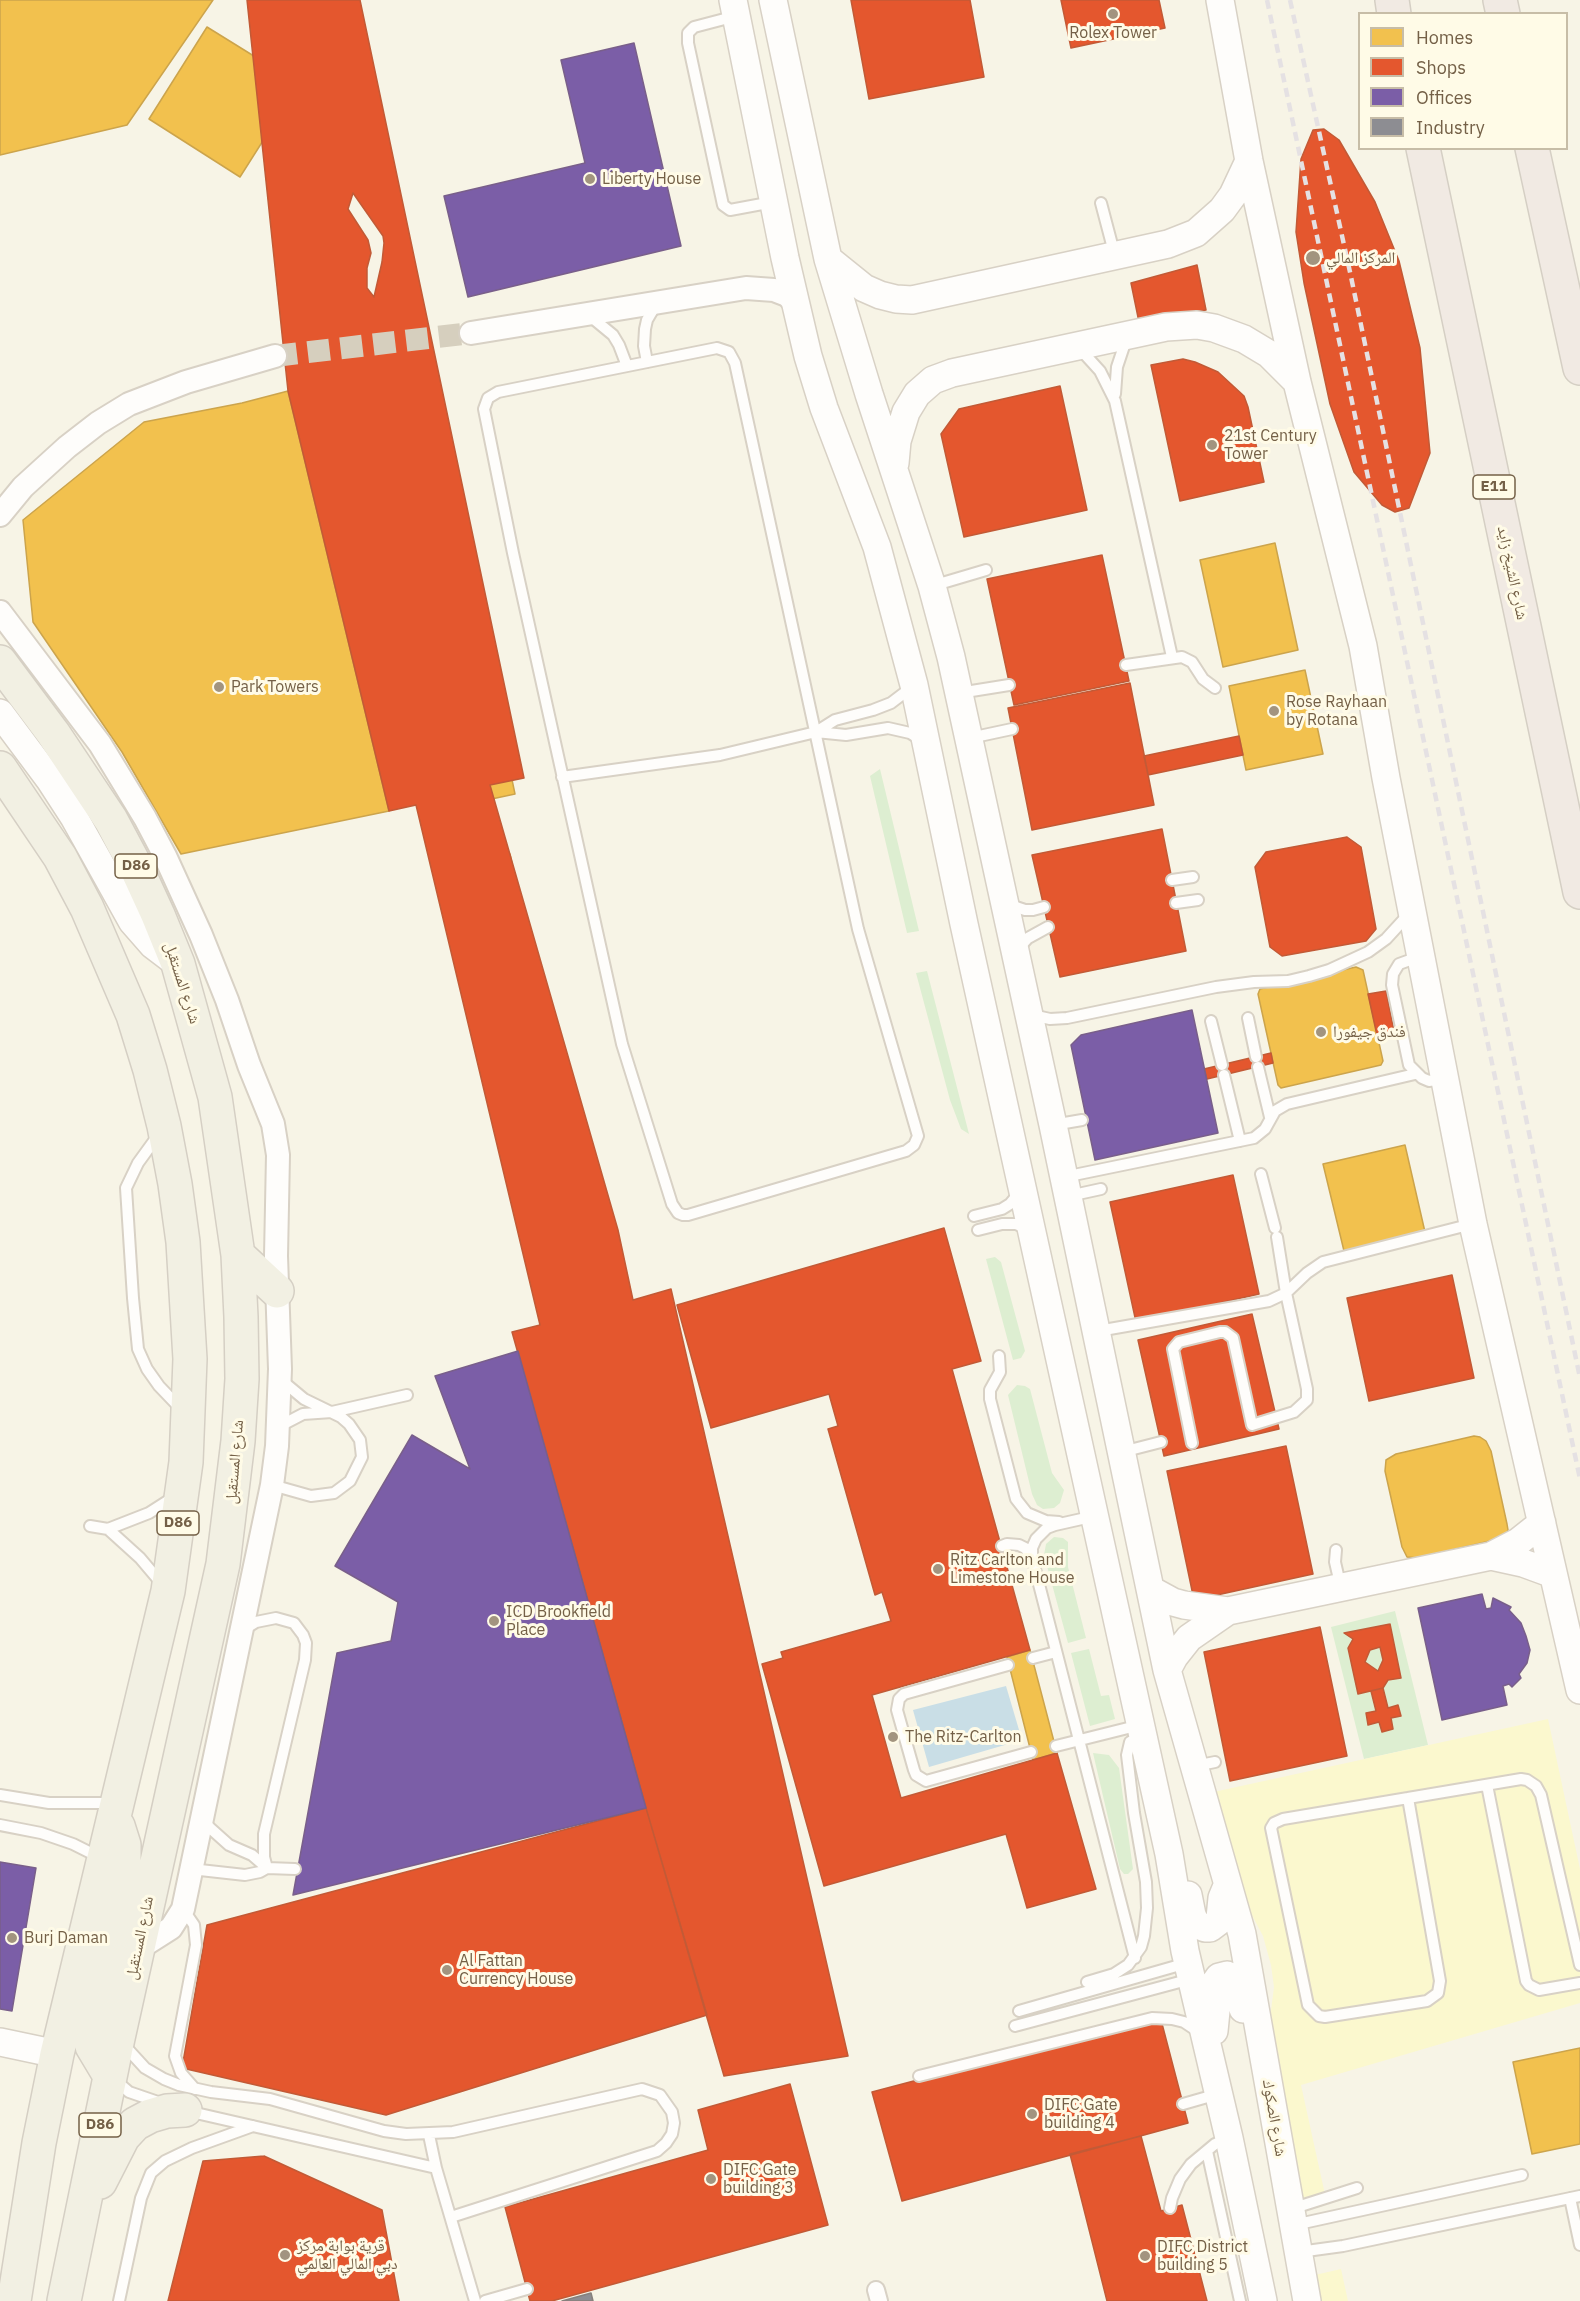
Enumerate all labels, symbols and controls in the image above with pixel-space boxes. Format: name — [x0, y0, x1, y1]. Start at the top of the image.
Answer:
marker: Rolex Tower — [1106, 7, 1120, 21]
legend — [1358, 12, 1568, 150]
place label: Rolex Tower — [1069, 23, 1157, 43]
text: Homes — [1416, 26, 1473, 49]
text: Shops — [1416, 56, 1466, 79]
text: Offices — [1416, 86, 1472, 109]
text: Industry — [1416, 116, 1485, 139]
place label: Liberty House — [602, 169, 701, 189]
marker: Liberty House — [583, 172, 597, 186]
place label: المركز المالي — [1326, 248, 1395, 268]
marker: المركز المالي — [1304, 249, 1322, 267]
place label: 21st Century Tower — [1224, 426, 1317, 464]
marker: 21st Century Tower — [1205, 438, 1219, 452]
road number: E11 — [1473, 475, 1515, 499]
street label: شارع الشيخ زايد — [1493, 524, 1531, 622]
place label: Park Towers — [231, 677, 319, 697]
marker: Park Towers — [212, 680, 226, 694]
place label: Rose Rayhaan by Rotana — [1286, 692, 1387, 730]
marker: Rose Rayhaan by Rotana — [1267, 704, 1281, 718]
road number: D86 — [115, 854, 157, 878]
street label: شارع المستقبل — [160, 940, 204, 1026]
place label: فندق جيفورا — [1333, 1022, 1406, 1042]
marker: فندق جيفورا — [1314, 1025, 1328, 1039]
street label: شارع المستقبل — [222, 1419, 248, 1505]
road number: D86 — [157, 1511, 199, 1535]
place label: Ritz Carlton and Limestone House — [950, 1550, 1075, 1588]
marker: Ritz Carlton and Limestone House — [931, 1562, 945, 1576]
place label: ICD Brookfield Place — [506, 1602, 611, 1640]
marker: ICD Brookfield Place — [487, 1614, 501, 1628]
place label: The Ritz-Carlton — [905, 1727, 1022, 1747]
marker: The Ritz-Carlton — [886, 1730, 900, 1744]
street label: شارع المستقبل — [122, 1895, 158, 1981]
place label: Burj Daman — [24, 1928, 108, 1948]
marker: Burj Daman — [5, 1931, 19, 1945]
place label: Al Fattan Currency House — [459, 1951, 573, 1989]
marker: Al Fattan Currency House — [440, 1963, 454, 1977]
street label: شارع الصكوك — [1258, 2078, 1290, 2158]
place label: DIFC Gate building 4 — [1044, 2095, 1118, 2133]
marker: DIFC Gate building 4 — [1025, 2107, 1039, 2121]
road number: D86 — [79, 2113, 121, 2137]
place label: DIFC Gate building 3 — [723, 2160, 797, 2198]
marker: DIFC Gate building 3 — [704, 2172, 718, 2186]
place label: قرية بوابة مركز دبي المالي العالمي — [297, 2236, 398, 2274]
place label: DIFC District building 5 — [1157, 2237, 1248, 2275]
marker: قرية بوابة مركز دبي المالي العالمي — [278, 2248, 292, 2262]
marker: DIFC District building 5 — [1138, 2249, 1152, 2263]

